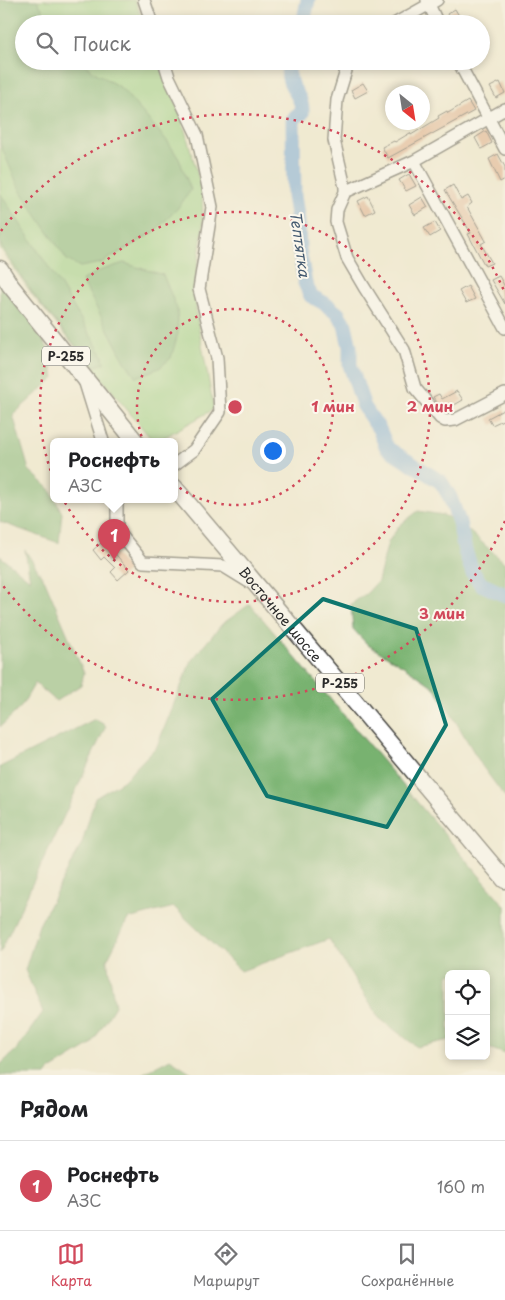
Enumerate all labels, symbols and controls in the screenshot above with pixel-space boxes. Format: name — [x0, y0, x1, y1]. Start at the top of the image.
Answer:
search box — [15, 15, 490, 70]
icon: search — [33, 29, 61, 57]
text: Поиск — [73, 29, 131, 57]
north arrow — [385, 85, 430, 130]
water label: Тептятка — [285, 210, 317, 279]
road number: Р-255 — [42, 346, 90, 366]
text: 1 мин — [311, 394, 355, 417]
text: 2 мин — [407, 394, 454, 417]
centre of rings — [226, 398, 244, 416]
popup — [50, 438, 178, 503]
your location — [260, 438, 286, 464]
text: Роснефть — [68, 445, 160, 473]
text: АЗС — [68, 473, 103, 497]
pin: 1 — [98, 519, 130, 560]
street label: Восточное шоссе — [235, 562, 327, 666]
text: 3 мин — [419, 601, 465, 624]
road number: Р-255 — [316, 674, 364, 692]
map controls — [445, 970, 490, 1060]
button: locate — [445, 970, 490, 1015]
button: layers — [445, 1015, 490, 1060]
text: Рядом — [20, 1092, 88, 1124]
text: Роснефть — [67, 1160, 159, 1188]
text: 1 — [32, 1174, 40, 1198]
text: 160 m — [437, 1174, 485, 1198]
text: АЗС — [67, 1188, 102, 1212]
tab: Карта — [51, 1240, 92, 1291]
tab: Маршрут — [193, 1240, 259, 1291]
tab: Сохранённые — [361, 1240, 454, 1291]

